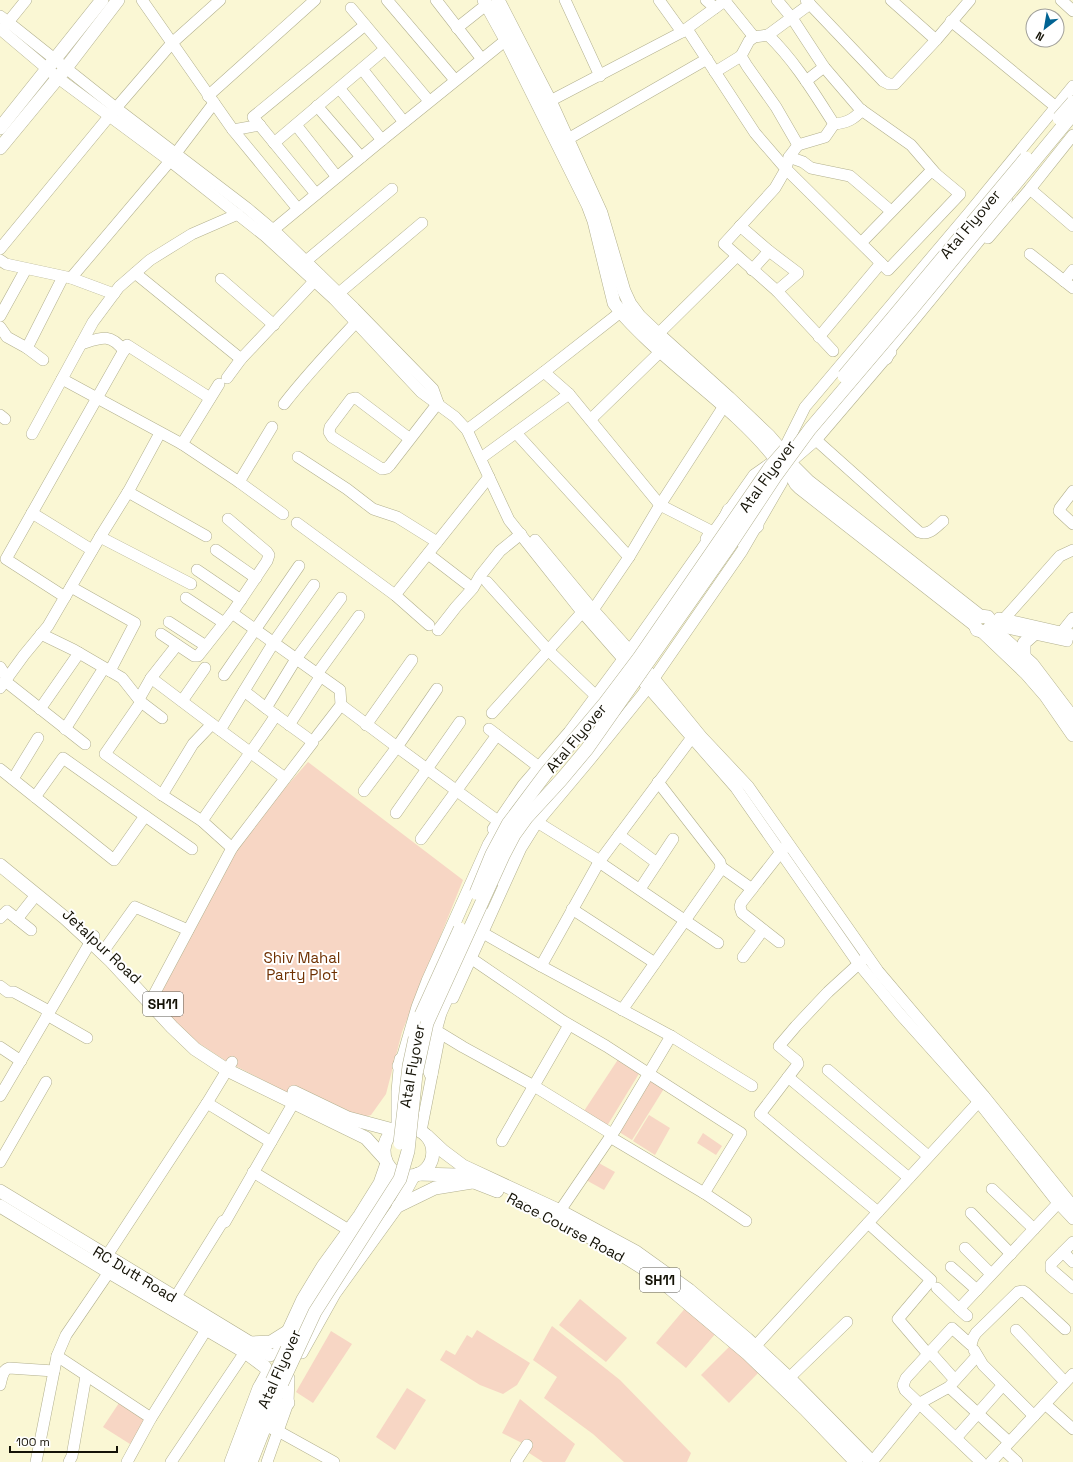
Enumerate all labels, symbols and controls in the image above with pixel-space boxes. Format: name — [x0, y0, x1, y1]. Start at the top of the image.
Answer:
north arrow — [1025, 8, 1065, 48]
text: N — [1033, 29, 1047, 44]
street label: Atal Flyover — [936, 185, 1005, 262]
street label: Atal Flyover — [735, 436, 800, 516]
street label: Atal Flyover — [542, 699, 611, 776]
street label: Jetalpur Road — [58, 904, 146, 988]
park label: Shiv Mahal Party Plot — [263, 948, 341, 984]
road number: SH11 — [143, 992, 183, 1016]
street label: Atal Flyover — [395, 1022, 429, 1109]
street label: Race Course Road — [504, 1188, 628, 1266]
street label: RC Dutt Road — [90, 1242, 180, 1306]
road number: SH11 — [640, 1268, 680, 1292]
street label: Atal Flyover — [253, 1326, 305, 1411]
scale bar — [10, 1428, 117, 1454]
text: 100 m — [16, 1434, 50, 1450]

